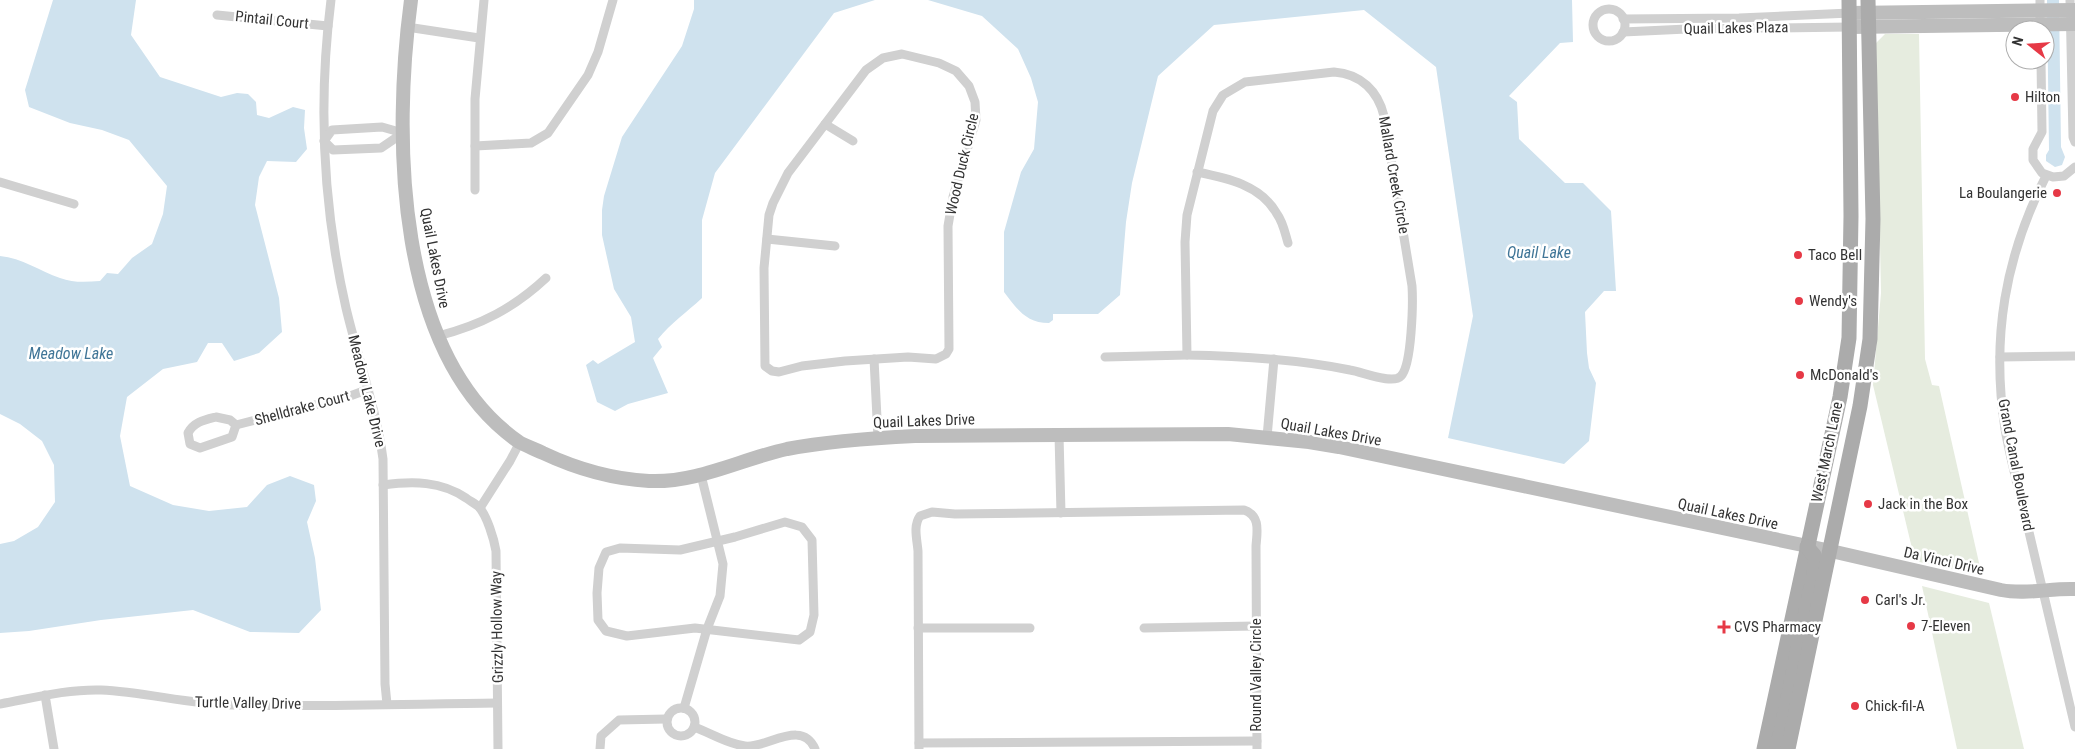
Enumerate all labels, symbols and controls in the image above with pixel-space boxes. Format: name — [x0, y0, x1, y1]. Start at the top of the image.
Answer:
street label: Pintail Court — [234, 7, 310, 33]
street label: Quail Lakes Plaza — [1683, 18, 1789, 38]
north arrow — [2005, 20, 2055, 70]
text: N — [2009, 35, 2026, 48]
place label: Hilton — [2025, 88, 2060, 106]
marker: Hilton — [2009, 91, 2021, 103]
street label: Wood Duck Circle — [942, 111, 982, 217]
street label: Mallard Creek Circle — [1375, 115, 1413, 235]
place label: La Boulangerie — [1959, 184, 2047, 202]
marker: La Boulangerie — [2051, 187, 2063, 199]
street label: Quail Lakes Drive — [416, 206, 454, 310]
water label: Quail Lake — [1507, 243, 1571, 262]
place label: Taco Bell — [1808, 246, 1862, 264]
marker: Taco Bell — [1792, 249, 1804, 261]
place label: Wendy's — [1809, 292, 1857, 310]
marker: Wendy's — [1793, 295, 1805, 307]
street label: Meadow Lake Drive — [344, 333, 390, 449]
water label: Meadow Lake — [29, 344, 113, 363]
place label: McDonald's — [1810, 366, 1879, 384]
marker: McDonald's — [1794, 369, 1806, 381]
street label: Shelldrake Court — [253, 387, 351, 429]
street label: Grand Canal Boulevard — [1994, 397, 2038, 533]
street label: West March Lane — [1808, 400, 1846, 504]
street label: Quail Lakes Drive — [873, 410, 975, 432]
street label: Quail Lakes Drive — [1279, 414, 1383, 450]
street label: Quail Lakes Drive — [1676, 495, 1780, 533]
place label: Jack in the Box — [1878, 495, 1968, 513]
marker: Jack in the Box — [1862, 498, 1874, 510]
street label: Da Vinci Drive — [1902, 543, 1986, 579]
street label: Grizzly Hollow Way — [487, 571, 507, 683]
place label: Carl's Jr. — [1875, 591, 1926, 609]
marker: Carl's Jr. — [1859, 594, 1871, 606]
place label: 7-Eleven — [1921, 617, 1971, 635]
street label: Round Valley Circle — [1247, 618, 1265, 732]
place label: CVS Pharmacy — [1734, 618, 1821, 636]
marker: 7-Eleven — [1905, 620, 1917, 632]
marker: CVS Pharmacy — [1718, 621, 1730, 633]
street label: Turtle Valley Drive — [195, 693, 301, 713]
place label: Chick-fil-A — [1865, 697, 1925, 715]
marker: Chick-fil-A — [1849, 700, 1861, 712]

